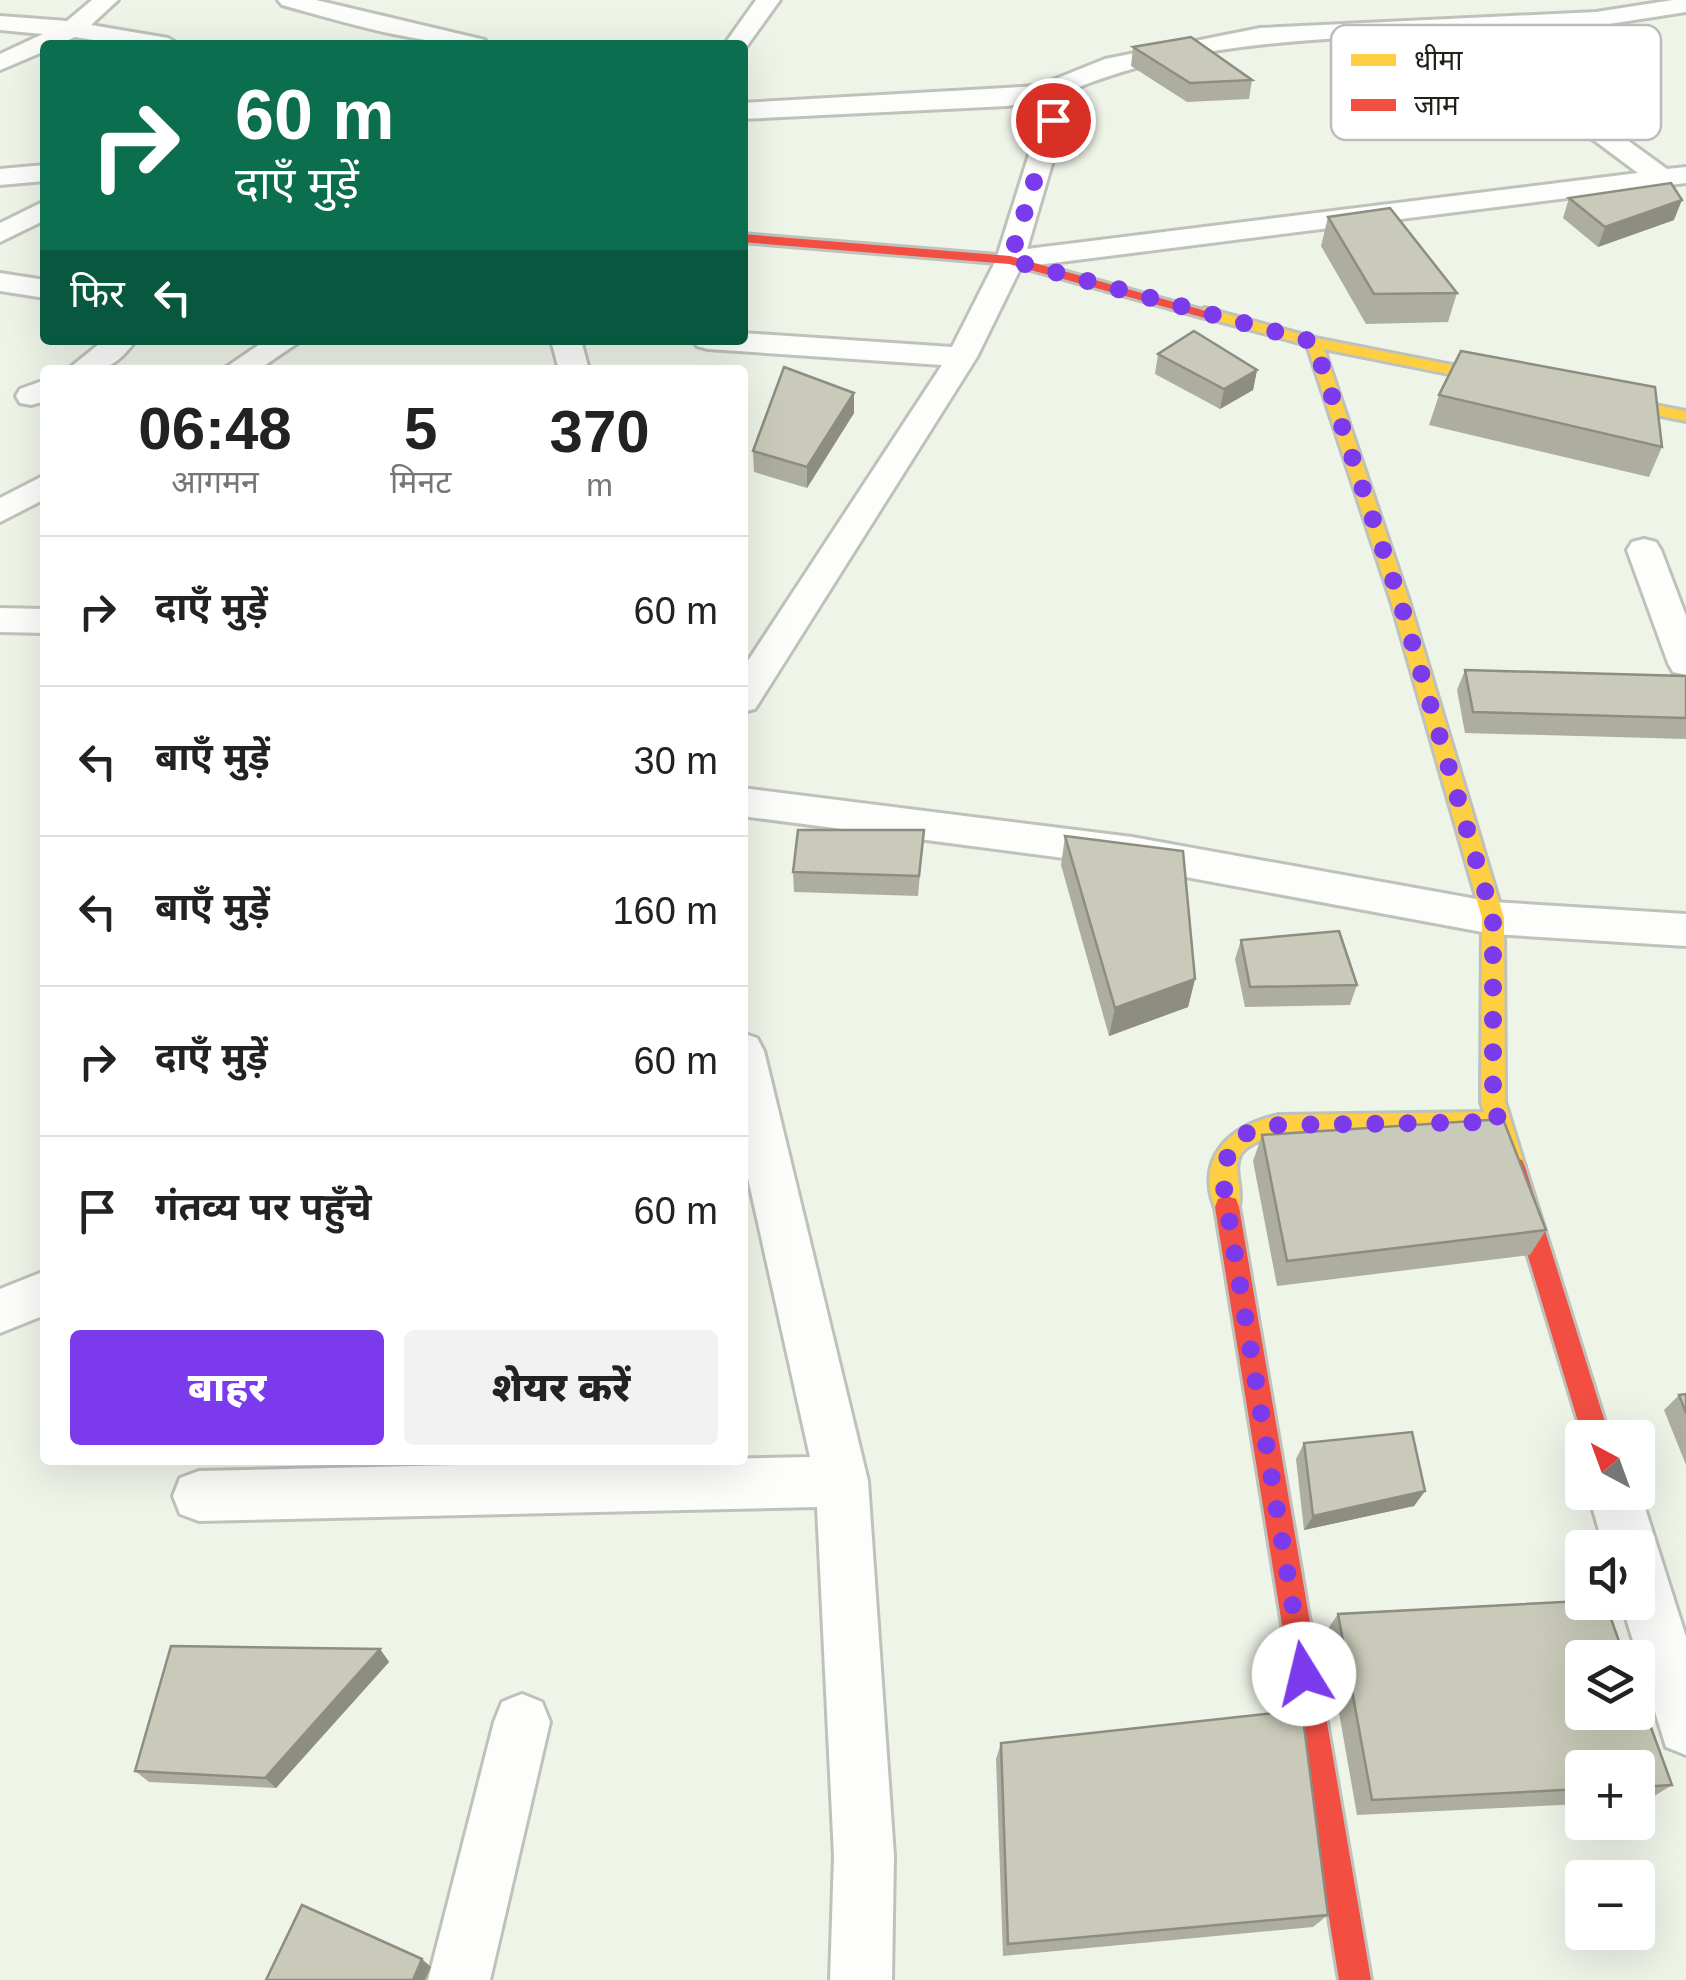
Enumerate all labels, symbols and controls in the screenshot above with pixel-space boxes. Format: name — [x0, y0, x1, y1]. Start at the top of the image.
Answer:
legend — [1331, 25, 1661, 140]
text: धीमा — [1414, 44, 1463, 76]
text: 60 m — [235, 76, 395, 154]
pin — [1011, 78, 1096, 163]
icon: right — [70, 80, 200, 210]
text: जाम — [1414, 90, 1460, 121]
icon: arrive — [1026, 93, 1081, 148]
text: दाएँ मुड़ें — [235, 158, 359, 209]
icon: left — [145, 270, 200, 325]
text: फिर — [70, 273, 125, 315]
text: 06:48 — [138, 395, 292, 462]
text: 5 — [404, 395, 437, 462]
text: 370 — [550, 398, 650, 465]
text: आगमन — [171, 464, 259, 500]
text: मिनट — [390, 464, 451, 500]
text: m — [586, 467, 613, 503]
icon: right — [70, 584, 125, 639]
text: दाएँ मुड़ें — [155, 586, 268, 628]
text: 60 m — [634, 590, 718, 632]
icon: left — [70, 734, 125, 789]
text: बाएँ मुड़ें — [155, 736, 270, 778]
text: 30 m — [634, 740, 718, 782]
icon: left — [70, 884, 125, 939]
text: बाएँ मुड़ें — [155, 886, 270, 928]
text: 160 m — [612, 890, 718, 932]
icon: right — [70, 1034, 125, 1089]
text: दाएँ मुड़ें — [155, 1036, 268, 1078]
text: 60 m — [634, 1040, 718, 1082]
icon: arrive — [70, 1184, 125, 1239]
text: गंतव्य पर पहुँचे — [155, 1186, 371, 1228]
text: 60 m — [634, 1190, 718, 1232]
button: बाहर — [70, 1330, 384, 1445]
button: शेयर करें — [404, 1330, 718, 1445]
north arrow — [1565, 1420, 1655, 1510]
map controls — [1565, 1420, 1655, 1950]
button: sound — [1565, 1530, 1655, 1620]
position arrow — [1252, 1622, 1356, 1726]
button: layers — [1565, 1640, 1655, 1730]
button: + — [1565, 1750, 1655, 1840]
button: − — [1565, 1860, 1655, 1950]

